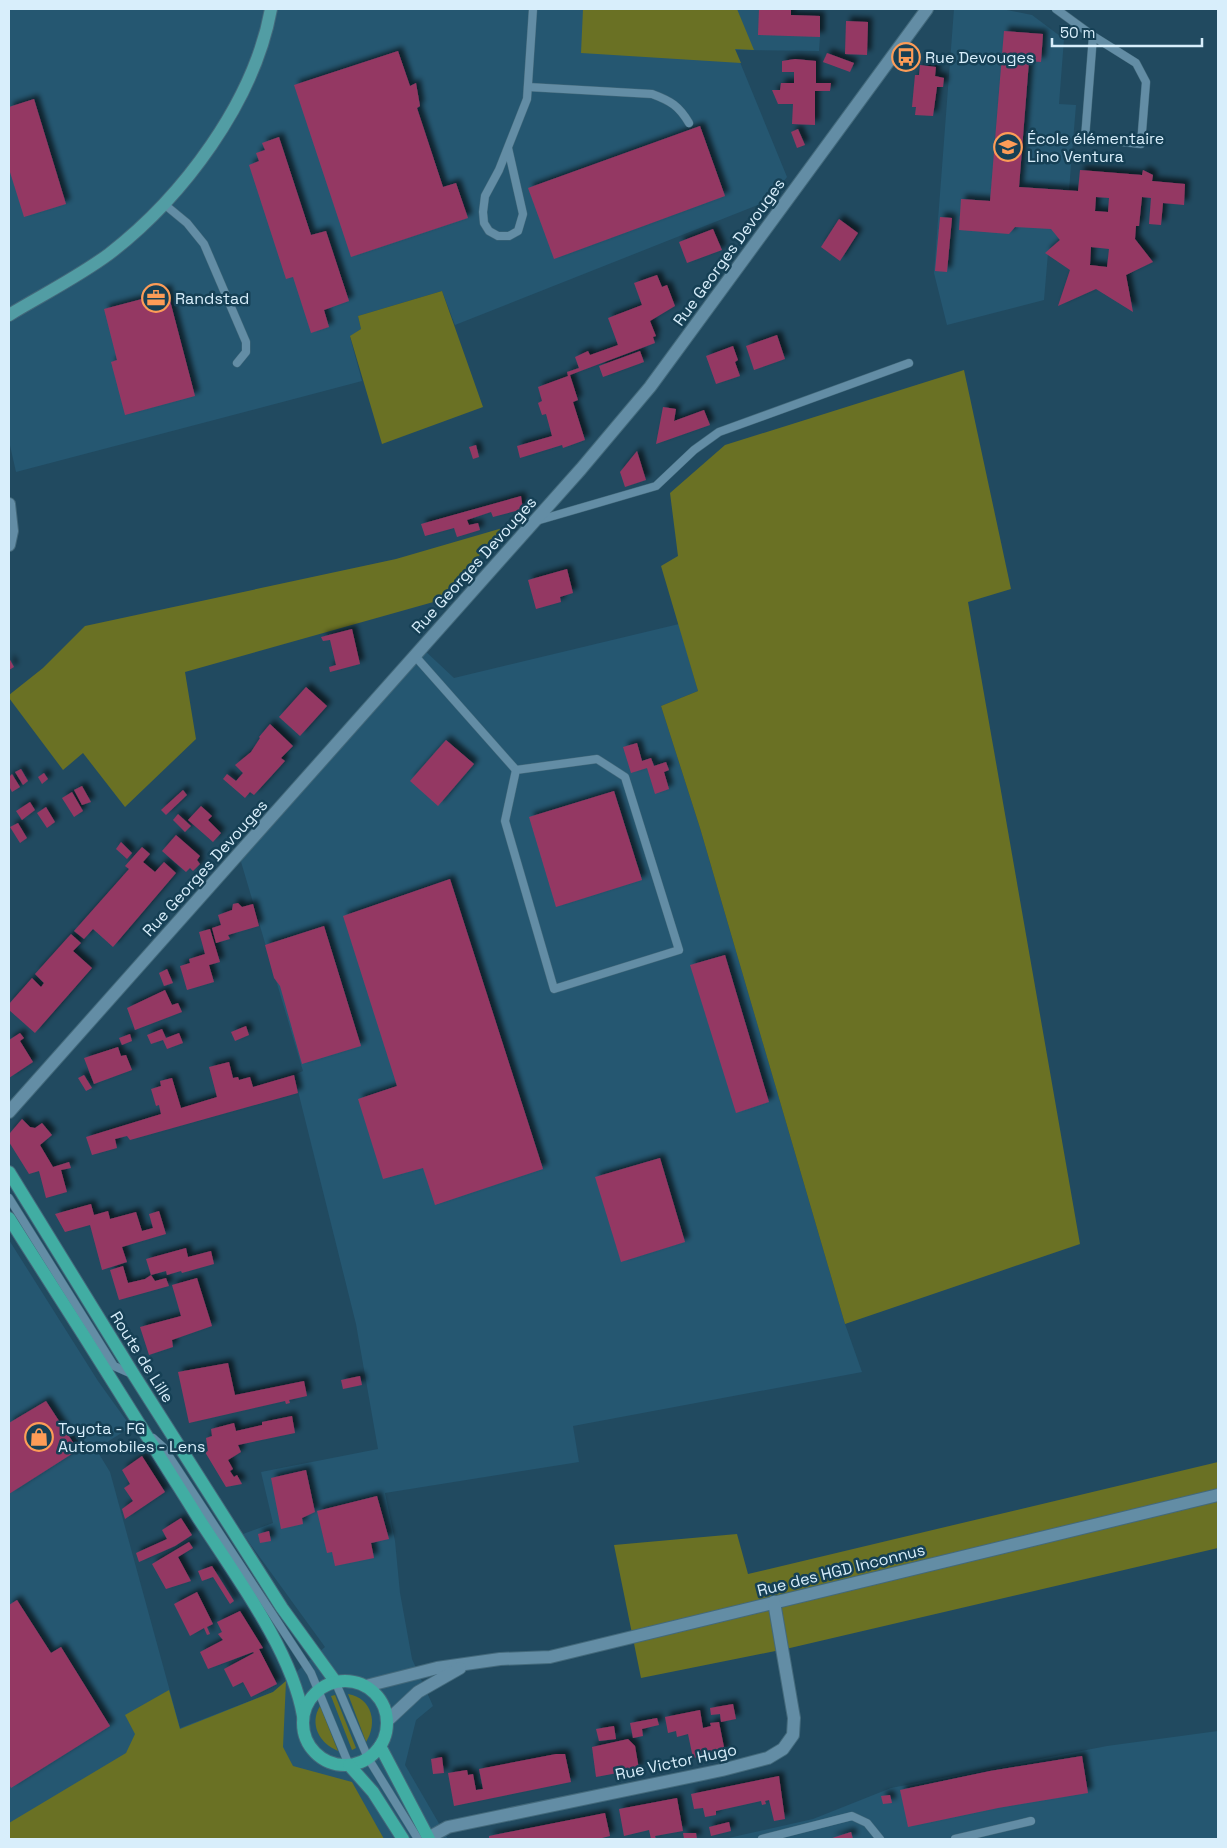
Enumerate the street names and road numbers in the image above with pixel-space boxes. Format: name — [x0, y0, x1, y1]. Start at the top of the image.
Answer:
street label: Rue Georges Devouges — [668, 174, 790, 330]
street label: Rue Georges Devouges — [407, 492, 541, 638]
street label: Rue Georges Devouges — [138, 795, 272, 941]
street label: Route de Lille — [105, 1307, 179, 1407]
street label: Rue des HGD Inconnus — [755, 1539, 927, 1601]
street label: Rue Victor Hugo — [613, 1739, 739, 1785]

